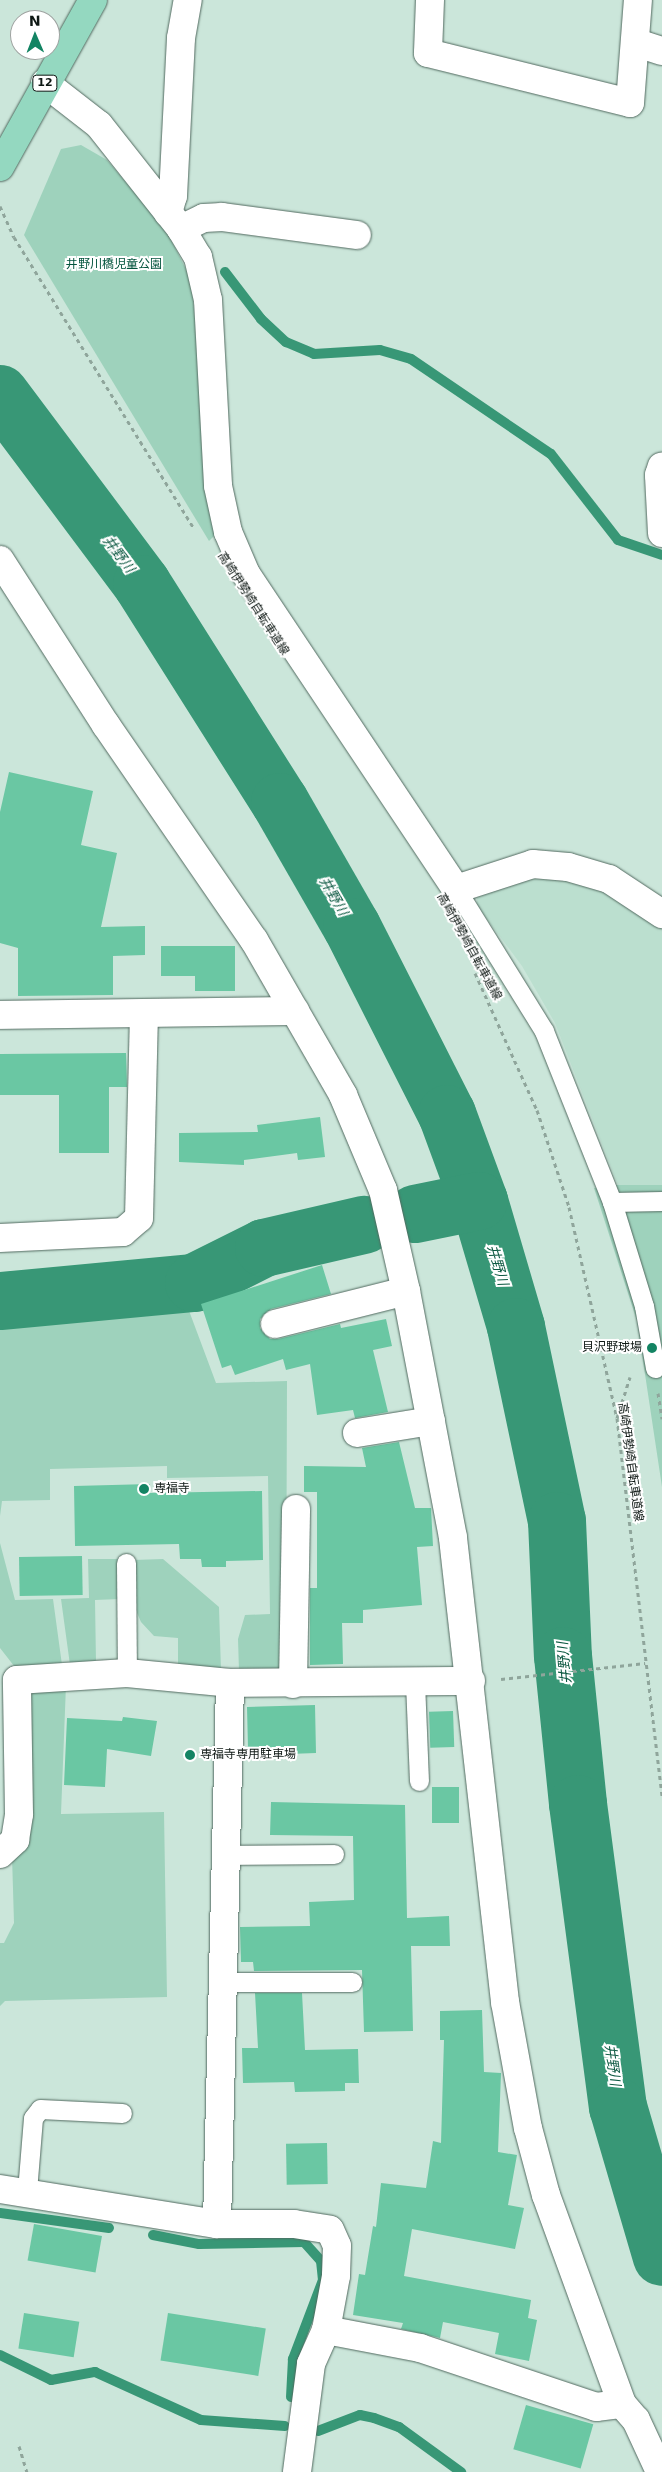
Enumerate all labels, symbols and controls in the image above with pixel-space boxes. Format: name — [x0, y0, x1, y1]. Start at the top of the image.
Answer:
north arrow — [10, 10, 60, 60]
text: N — [29, 13, 41, 29]
road number: 12 — [31, 75, 59, 92]
park label: 井野川橋児童公園 — [66, 258, 162, 272]
water label: 井野川 — [100, 532, 138, 576]
street label: 高崎伊勢崎自転車道線 — [214, 550, 292, 658]
water label: 井野川 — [316, 874, 352, 918]
street label: 高崎伊勢崎自転車道線 — [434, 891, 504, 1003]
water label: 井野川 — [484, 1242, 512, 1288]
place label: 貝沢野球場 — [582, 1341, 642, 1355]
marker: 貝沢野球場 — [646, 1342, 658, 1354]
street label: 高崎伊勢崎自転車道線 — [615, 1402, 645, 1522]
place label: 専福寺 — [154, 1482, 190, 1496]
marker: 専福寺 — [138, 1483, 150, 1495]
water label: 井野川 — [554, 1641, 574, 1685]
place label: 専福寺専用駐車場 — [200, 1748, 296, 1762]
marker: 専福寺専用駐車場 — [184, 1749, 196, 1761]
water label: 井野川 — [602, 2043, 624, 2087]

